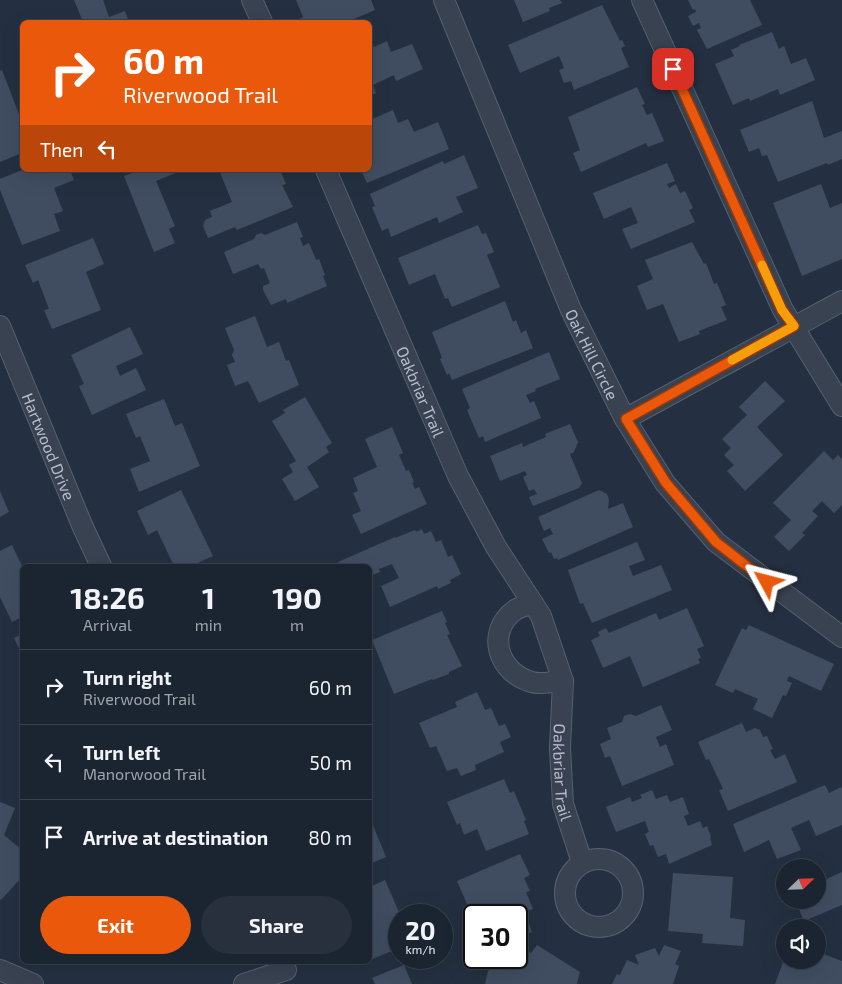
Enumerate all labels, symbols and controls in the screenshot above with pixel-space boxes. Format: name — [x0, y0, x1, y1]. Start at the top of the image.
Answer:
text: 60 m — [123, 39, 204, 81]
icon: right — [40, 40, 105, 105]
pin — [652, 48, 694, 90]
icon: arrive — [659, 55, 687, 83]
text: Riverwood Trail — [123, 81, 278, 107]
icon: left — [93, 135, 121, 163]
text: Then — [40, 138, 83, 161]
street label: Oak Hill Circle — [562, 305, 623, 402]
street label: Oakbriar Trail — [394, 343, 449, 440]
street label: Hartwood Drive — [19, 390, 80, 503]
position arrow — [740, 555, 792, 607]
text: 18:26 — [70, 579, 145, 615]
text: 1 — [202, 579, 215, 615]
text: 190 — [272, 579, 322, 615]
text: Arrival — [83, 615, 132, 634]
text: min — [195, 615, 222, 634]
text: m — [290, 615, 304, 634]
text: Turn right — [83, 666, 171, 689]
icon: right — [40, 673, 68, 701]
text: 60 m — [309, 676, 352, 699]
text: Riverwood Trail — [83, 689, 196, 708]
street label: Oakbriar Trail — [550, 723, 577, 823]
text: Turn left — [83, 741, 160, 764]
icon: left — [40, 748, 68, 776]
text: 50 m — [309, 751, 352, 774]
text: Manorwood Trail — [83, 764, 206, 783]
icon: arrive — [40, 823, 68, 851]
text: Arrive at destination — [83, 826, 268, 849]
text: 80 m — [308, 826, 352, 849]
north arrow — [776, 859, 826, 909]
map controls — [776, 859, 826, 969]
button: Exit — [40, 896, 191, 954]
button: Share — [201, 896, 352, 954]
speed limit sign: 30 — [463, 904, 528, 969]
text: 20 — [405, 915, 436, 945]
button: sound — [776, 919, 826, 969]
text: km/h — [406, 942, 435, 956]

